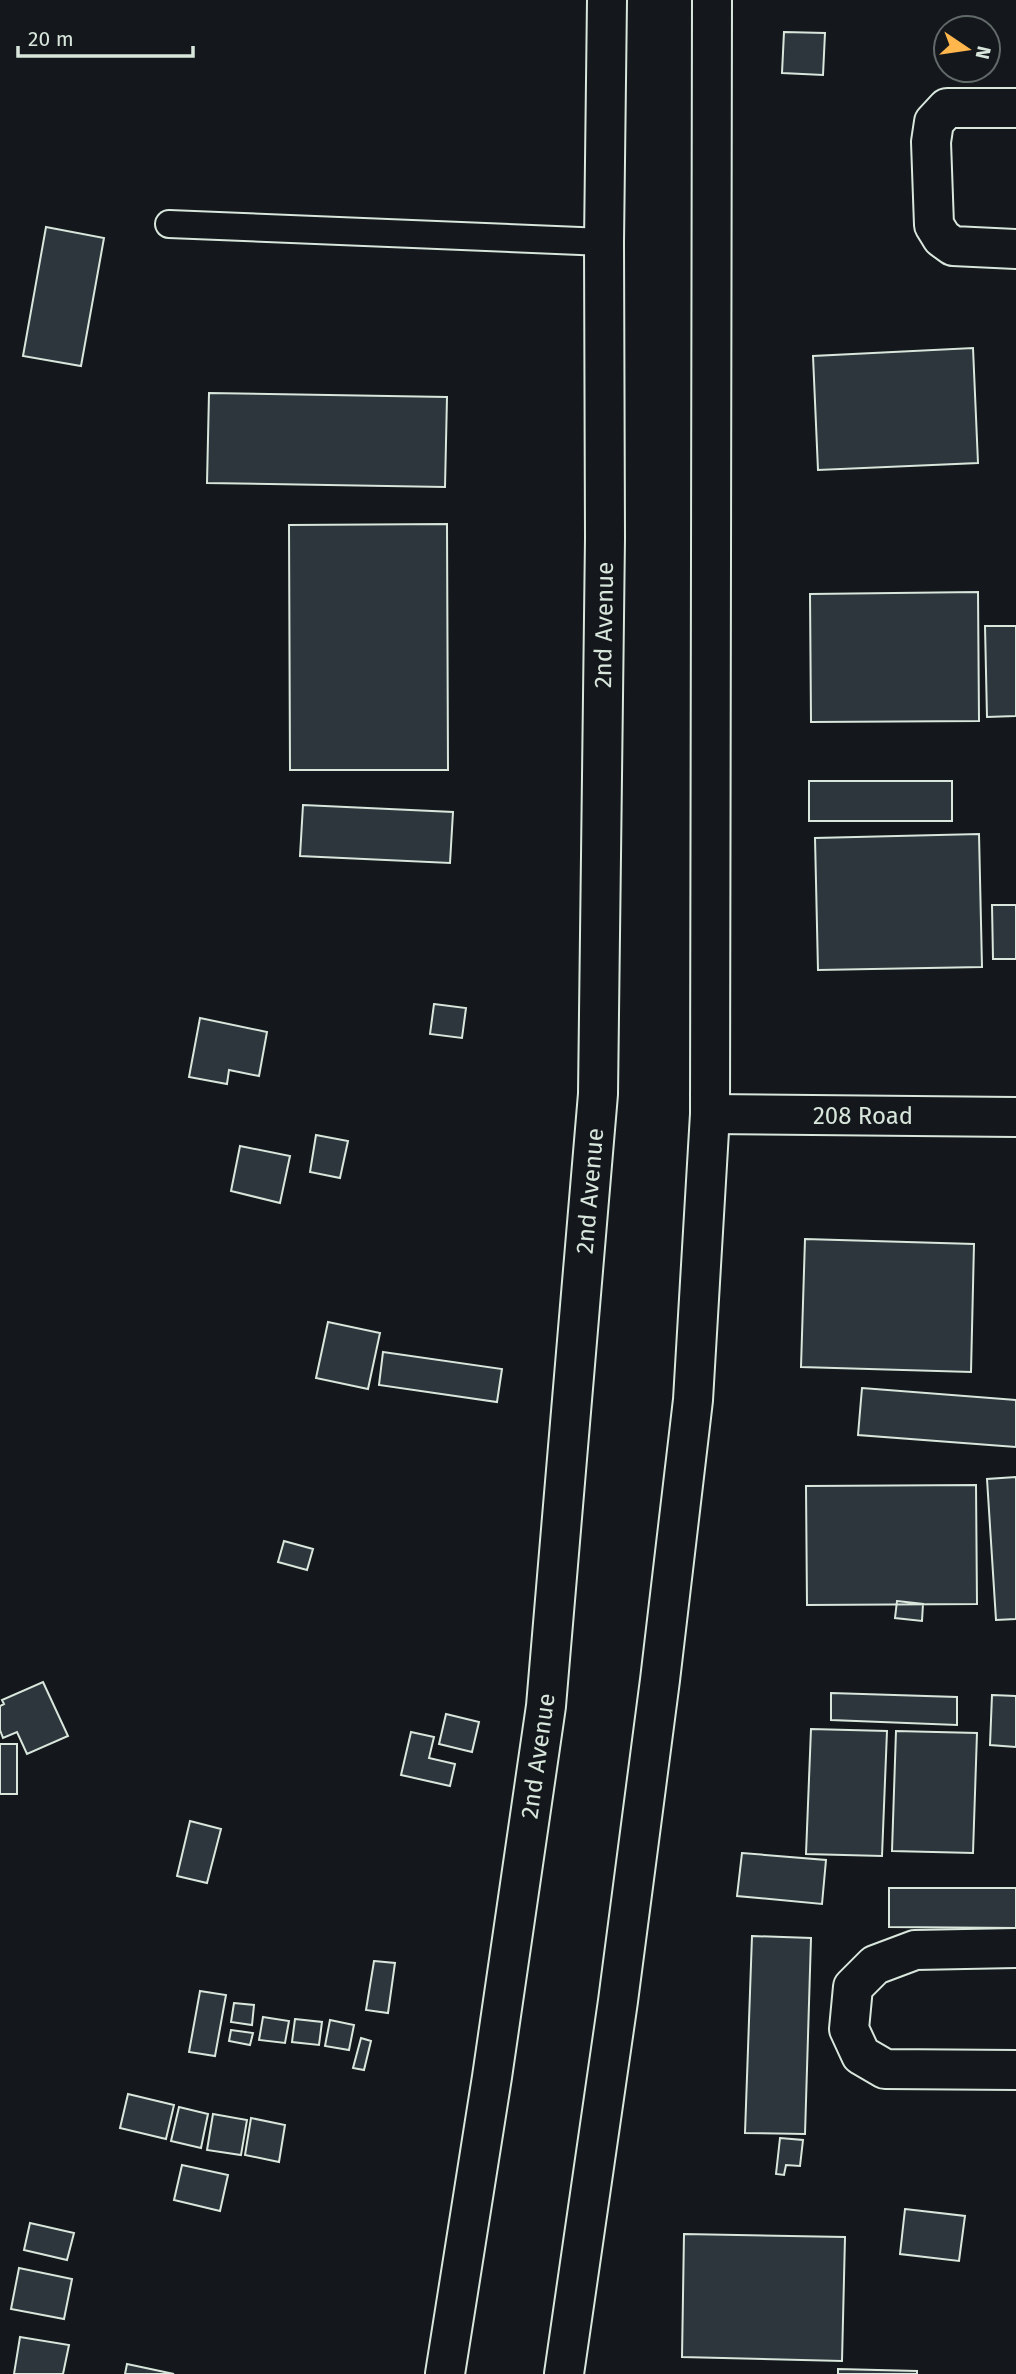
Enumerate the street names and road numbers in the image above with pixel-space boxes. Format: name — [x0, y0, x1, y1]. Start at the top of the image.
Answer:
street label: 2nd Avenue — [589, 562, 619, 688]
street label: 208 Road — [813, 1102, 913, 1130]
street label: 2nd Avenue — [571, 1127, 609, 1255]
street label: 2nd Avenue — [515, 1692, 561, 1820]

